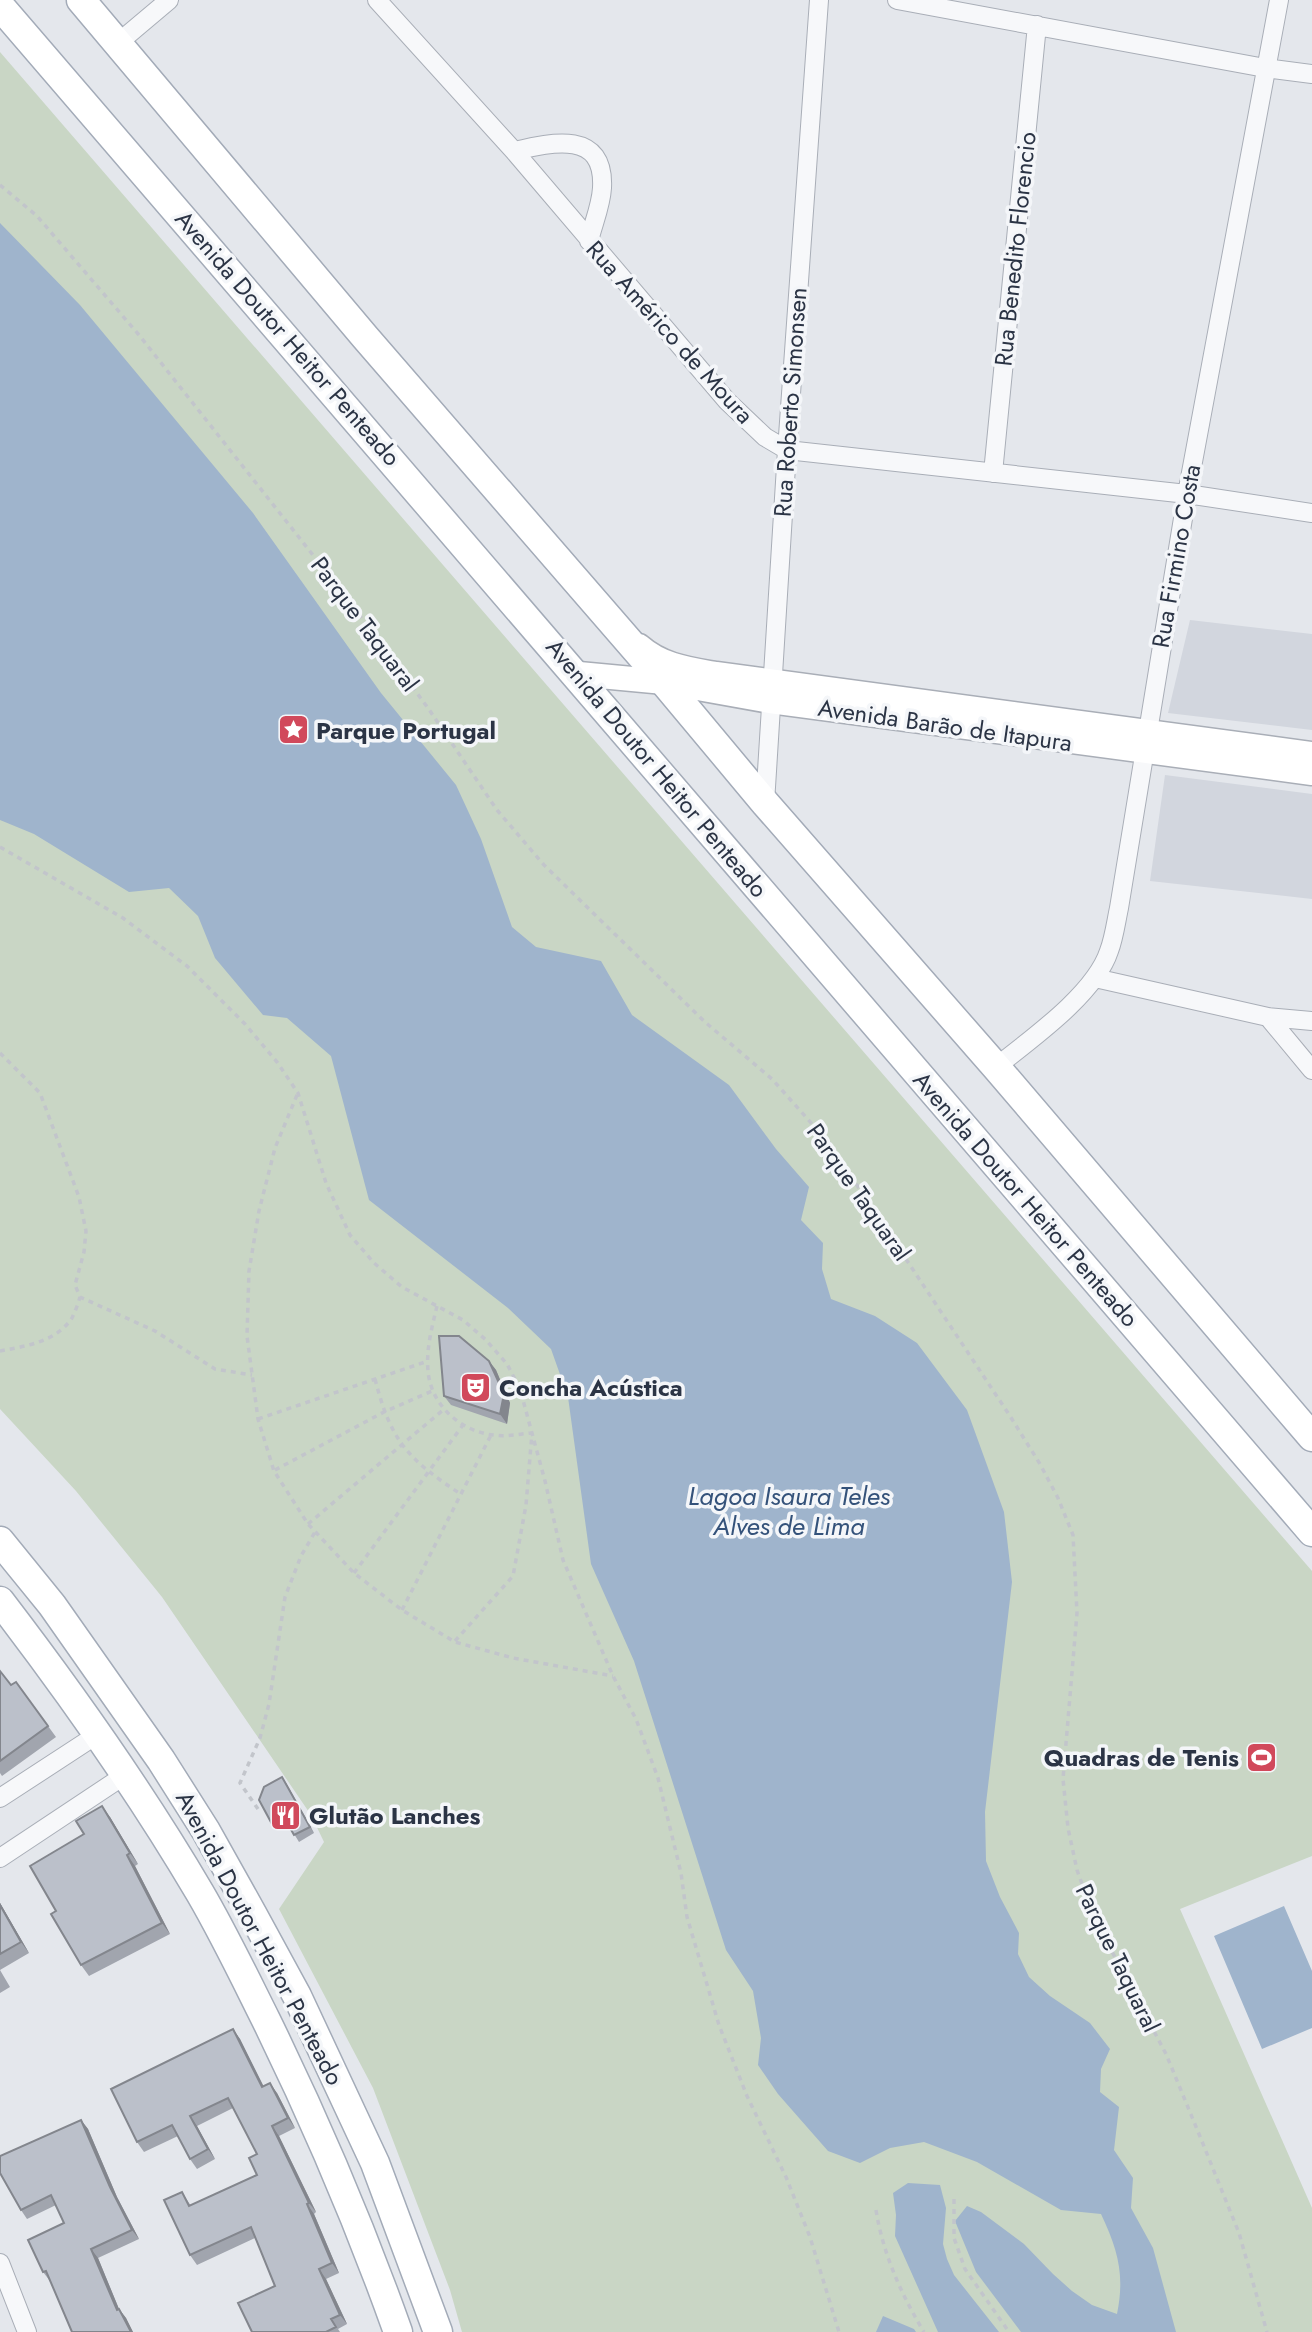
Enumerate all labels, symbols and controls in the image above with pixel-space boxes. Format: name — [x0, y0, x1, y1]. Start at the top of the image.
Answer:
street label: Rua Benedito Florencio — [985, 130, 1045, 368]
street label: Avenida Doutor Heitor Penteado — [167, 202, 409, 474]
street label: Rua Américo de Moura — [578, 233, 762, 431]
street label: Rua Roberto Simonsen — [765, 286, 815, 518]
street label: Rua Firmino Costa — [1143, 462, 1209, 650]
street label: Parque Taquaral — [303, 549, 427, 699]
street label: Avenida Doutor Heitor Penteado — [538, 631, 776, 905]
street label: Avenida Barão de Itapura — [816, 690, 1074, 760]
place icon: Parque Portugal — [276, 713, 310, 747]
place label: Parque Portugal — [316, 713, 496, 748]
street label: Avenida Doutor Heitor Penteado — [905, 1063, 1147, 1335]
street label: Parque Taquaral — [798, 1116, 920, 1268]
theatre icon: Concha Acústica — [459, 1370, 493, 1404]
place label: Concha Acústica — [499, 1370, 683, 1405]
water label: Lagoa Isaura Teles Alves de Lima — [688, 1477, 891, 1545]
place label: Quadras de Tenis — [1044, 1740, 1239, 1775]
sports icon: Quadras de Tenis — [1245, 1740, 1279, 1774]
street label: Avenida Doutor Heitor Penteado — [167, 1785, 353, 2091]
restaurant icon: Glutão Lanches — [269, 1798, 303, 1832]
place label: Glutão Lanches — [309, 1798, 481, 1833]
street label: Parque Taquaral — [1067, 1878, 1169, 2038]

